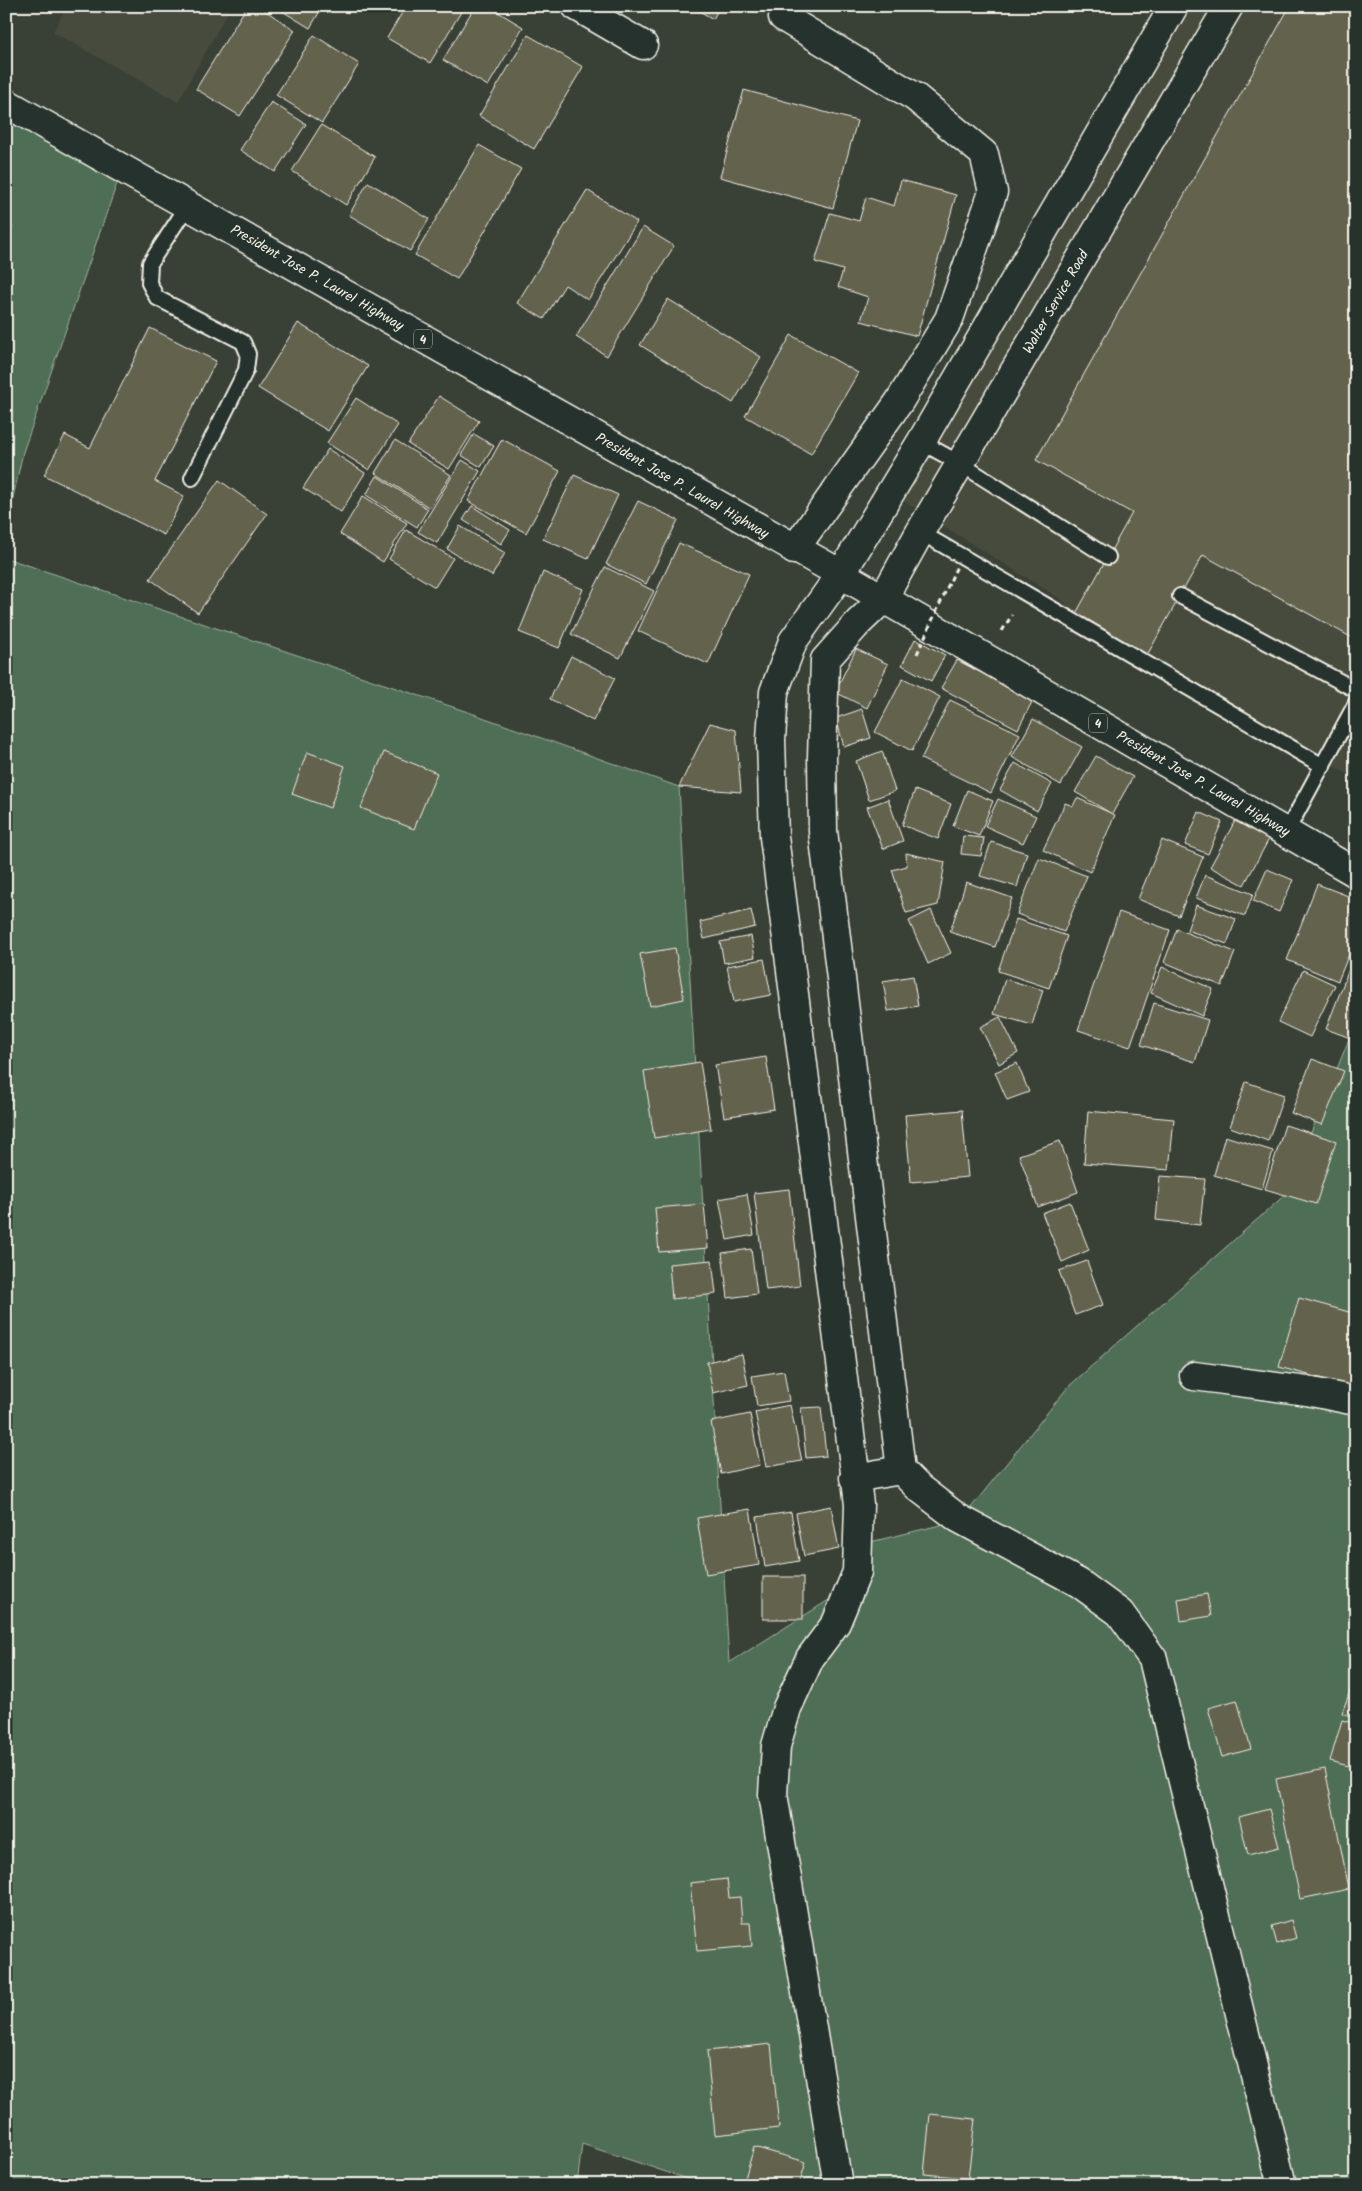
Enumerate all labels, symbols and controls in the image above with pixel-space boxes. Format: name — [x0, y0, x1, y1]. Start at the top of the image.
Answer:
street label: President Jose P. Laurel Highway — [226, 219, 408, 337]
street label: Walter Service Road — [1017, 245, 1095, 358]
road number: 4 — [414, 329, 432, 348]
street label: President Jose P. Laurel Highway — [591, 427, 773, 545]
road number: 4 — [1089, 714, 1107, 732]
street label: President Jose P. Laurel Highway — [1112, 725, 1294, 843]

